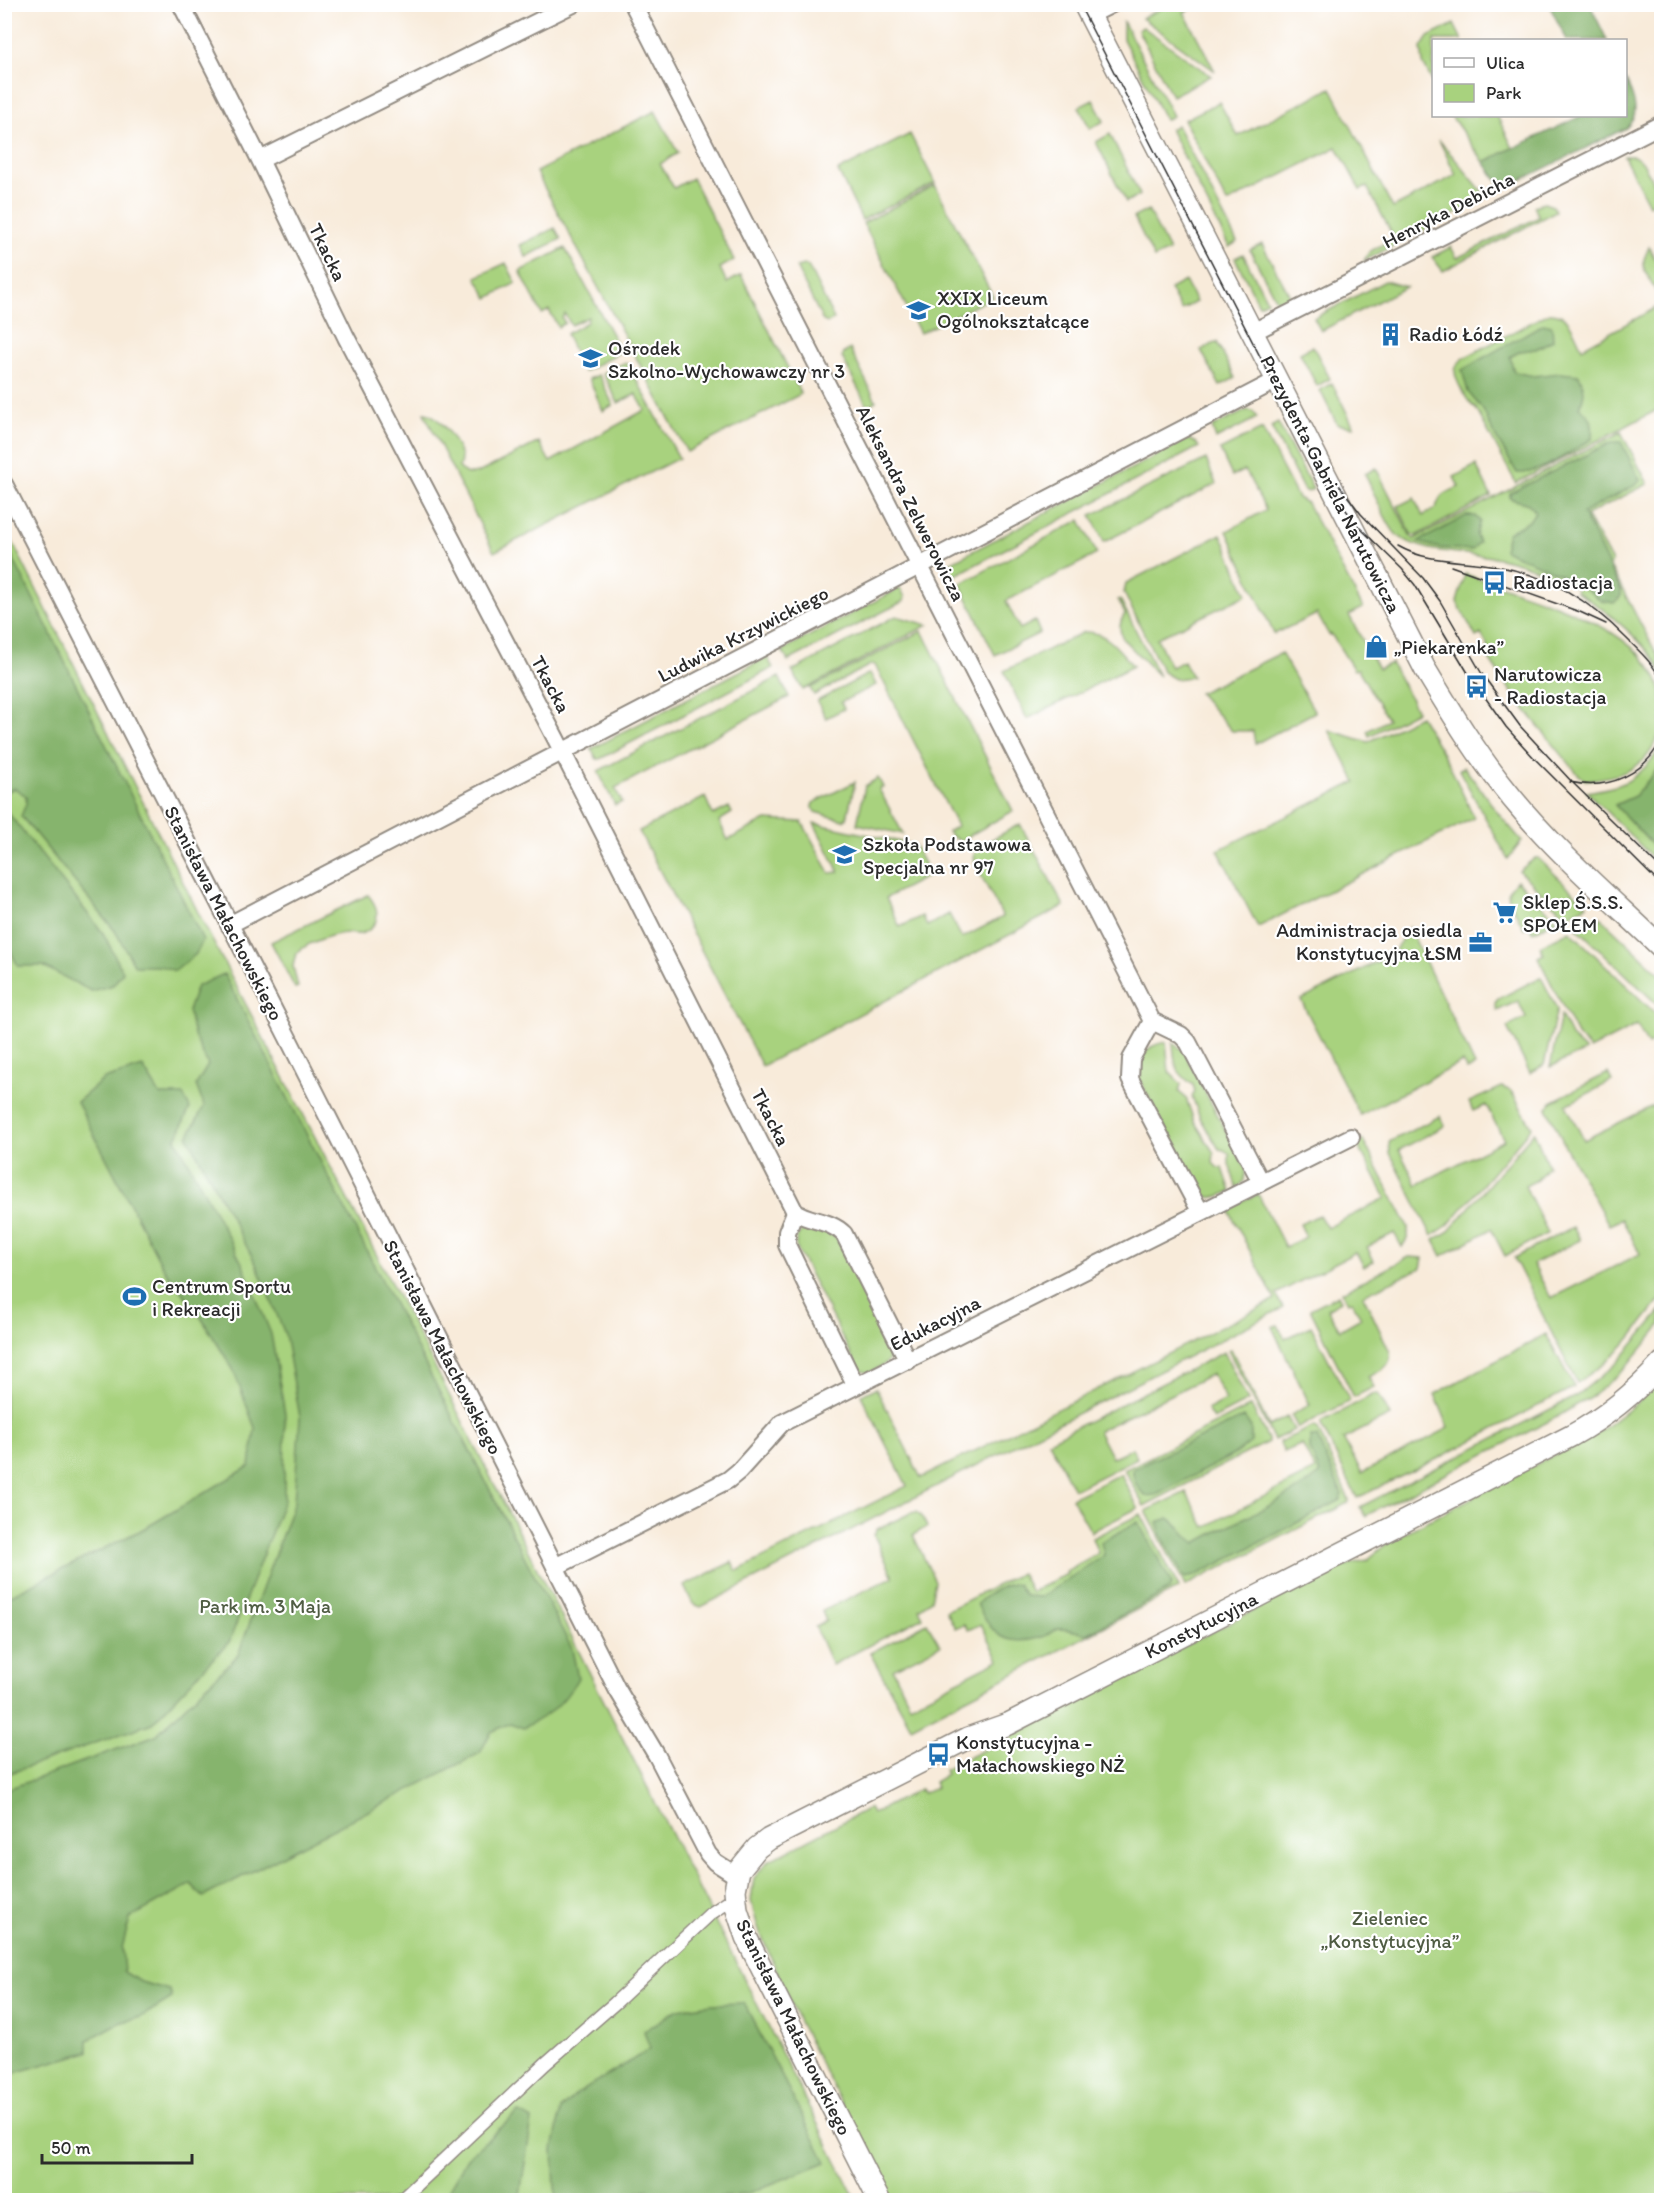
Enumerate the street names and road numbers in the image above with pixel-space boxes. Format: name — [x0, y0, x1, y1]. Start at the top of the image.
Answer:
street label: Henryka Debicha — [1378, 166, 1518, 254]
street label: Tkacka — [304, 219, 352, 285]
street label: Prezydenta Gabriela Narutowicza — [1255, 351, 1407, 618]
street label: Aleksandra Zelwerowicza — [851, 401, 971, 605]
street label: Ludwika Krzywickiego — [654, 581, 832, 687]
street label: Tkacka — [526, 651, 576, 717]
street label: Stanisława Małachowskiego — [159, 802, 289, 1024]
street label: Tkacka — [746, 1084, 796, 1150]
street label: Stanisława Małachowskiego — [378, 1236, 508, 1458]
street label: Edukacyjna — [886, 1290, 985, 1356]
street label: Konstytucyjna — [1140, 1586, 1262, 1664]
street label: Stanisława Małachowskiego — [731, 1915, 857, 2139]

